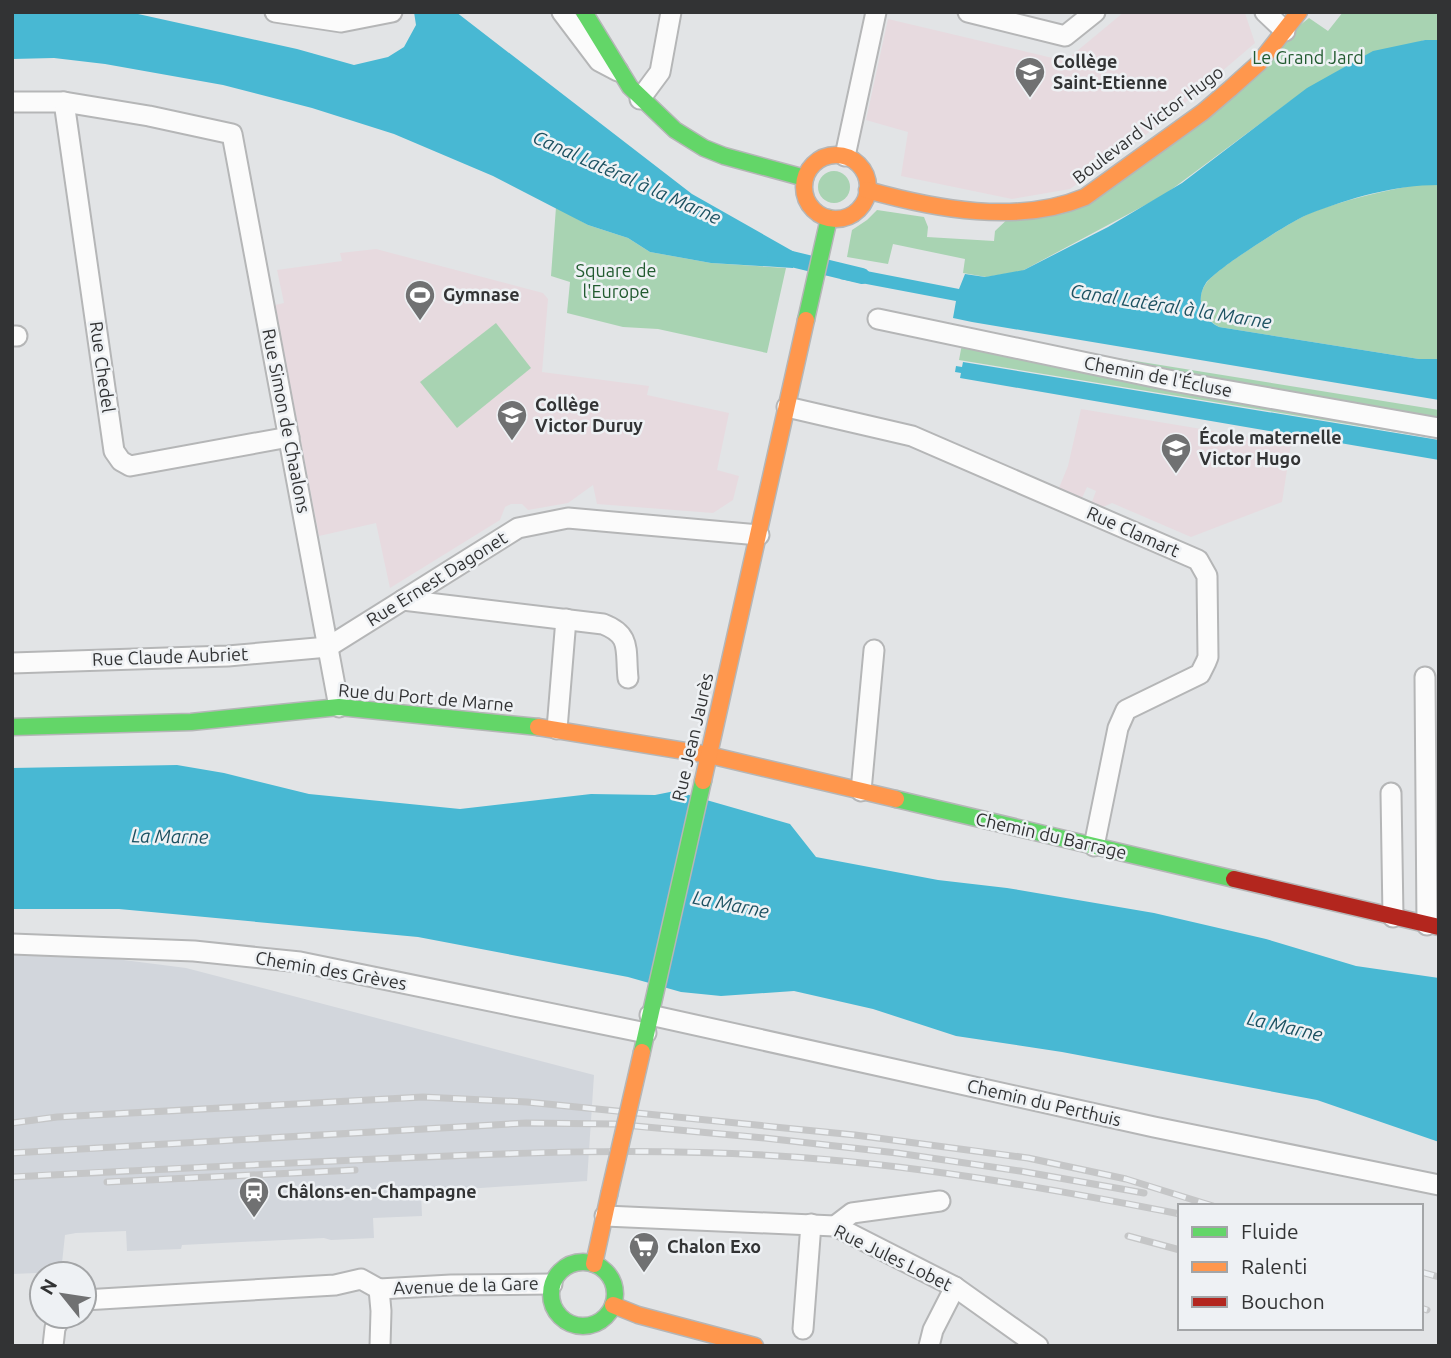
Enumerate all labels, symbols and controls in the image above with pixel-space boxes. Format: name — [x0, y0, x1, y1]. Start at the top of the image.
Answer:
park label: Le Grand Jard — [1252, 47, 1364, 67]
place label: Collège Saint-Etienne — [1053, 51, 1167, 92]
school or university icon: Collège Saint-Etienne — [1013, 55, 1047, 99]
street label: Boulevard Victor Hugo — [1068, 61, 1227, 187]
water label: Canal Latéral à la Marne — [530, 126, 725, 229]
park label: Square de l'Europe — [576, 260, 656, 301]
sports icon: Gymnase — [403, 278, 437, 322]
water label: Canal Latéral à la Marne — [1069, 279, 1274, 333]
place label: Gymnase — [443, 284, 520, 304]
street label: Rue Chedel — [87, 320, 119, 414]
street label: Rue Simon de Chaalons — [259, 327, 315, 515]
street label: Chemin de l'Écluse — [1082, 351, 1234, 400]
place label: Collège Victor Duruy — [535, 394, 643, 435]
school or university icon: Collège Victor Duruy — [495, 398, 529, 442]
place label: École maternelle Victor Hugo — [1199, 426, 1342, 468]
school or university icon: École maternelle Victor Hugo — [1159, 431, 1193, 475]
street label: Rue Clamart — [1084, 502, 1183, 560]
street label: Rue Ernest Dagonet — [363, 527, 510, 630]
street label: Rue Claude Aubriet — [92, 643, 248, 669]
street label: Rue Jean Jaurès — [668, 671, 717, 803]
street label: Rue du Port de Marne — [337, 679, 515, 715]
street label: Chemin du Barrage — [974, 808, 1129, 862]
water label: La Marne — [131, 824, 209, 848]
water label: La Marne — [691, 886, 771, 922]
street label: Chemin des Grèves — [254, 947, 408, 993]
water label: La Marne — [1245, 1007, 1325, 1045]
street label: Chemin du Perthuis — [965, 1075, 1123, 1130]
station icon: Châlons-en-Champagne — [237, 1175, 271, 1219]
place label: Châlons-en-Champagne — [277, 1181, 477, 1201]
legend — [1178, 1204, 1423, 1330]
text: Fluide — [1241, 1219, 1299, 1243]
street label: Rue Jules Lobet — [831, 1220, 956, 1294]
supermarket icon: Chalon Exo — [627, 1230, 661, 1274]
place label: Chalon Exo — [667, 1236, 761, 1256]
text: Ralenti — [1241, 1254, 1307, 1278]
north arrow — [28, 1260, 98, 1330]
street label: Avenue de la Gare — [393, 1272, 539, 1298]
text: N — [35, 1275, 61, 1298]
text: Bouchon — [1241, 1289, 1325, 1313]

